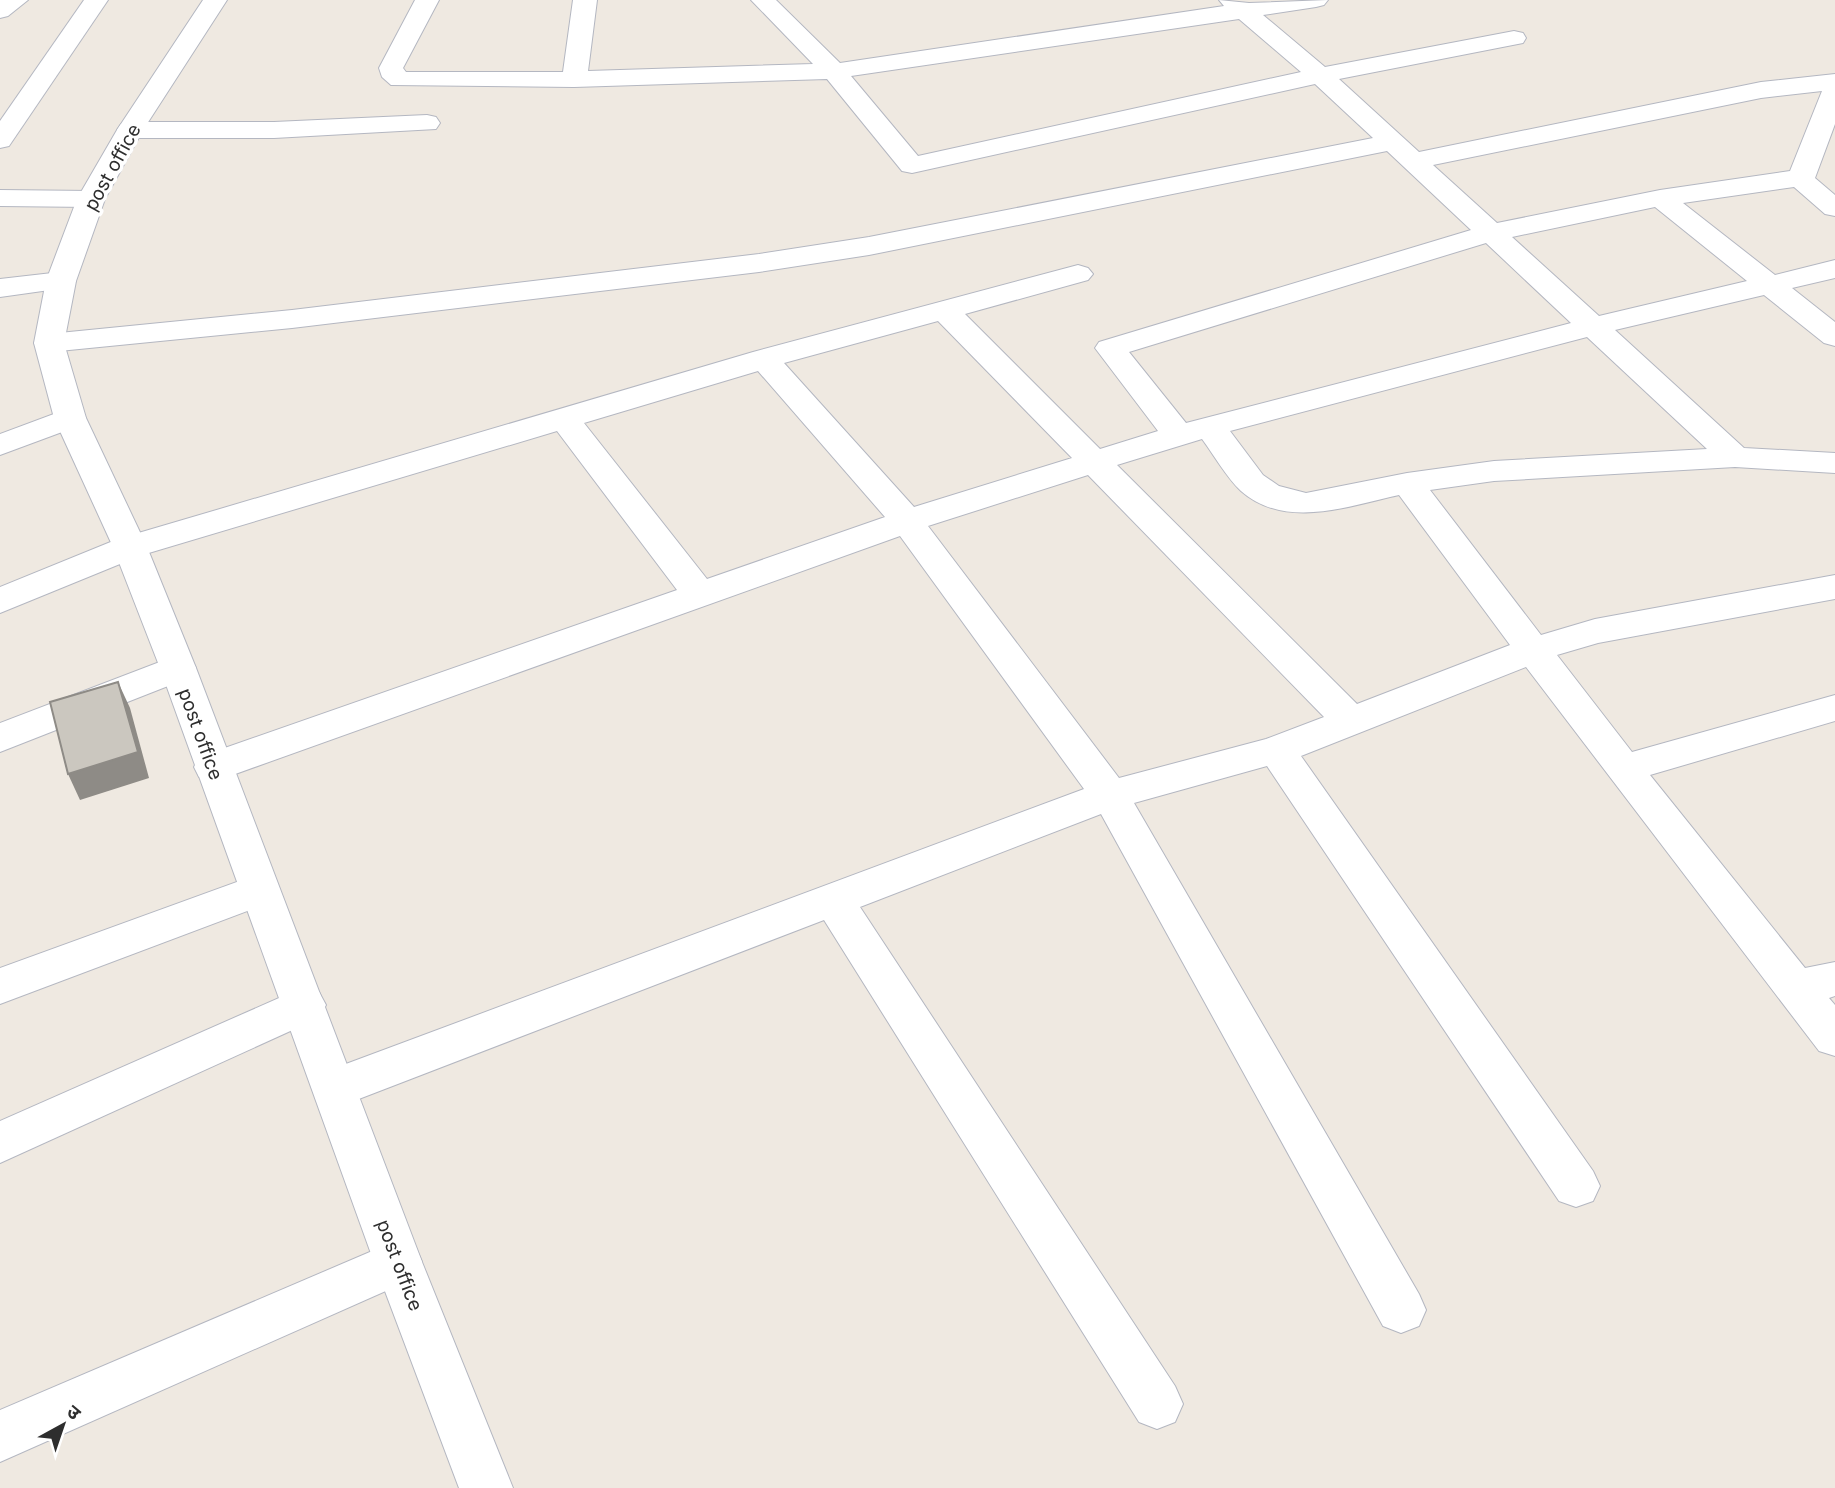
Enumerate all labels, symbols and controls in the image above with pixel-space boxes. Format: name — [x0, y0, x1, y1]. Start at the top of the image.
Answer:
street label: post office — [79, 120, 146, 215]
street label: post office — [173, 685, 228, 783]
street label: post office — [372, 1216, 427, 1314]
north arrow — [28, 1390, 98, 1460]
text: उ — [62, 1400, 86, 1425]

